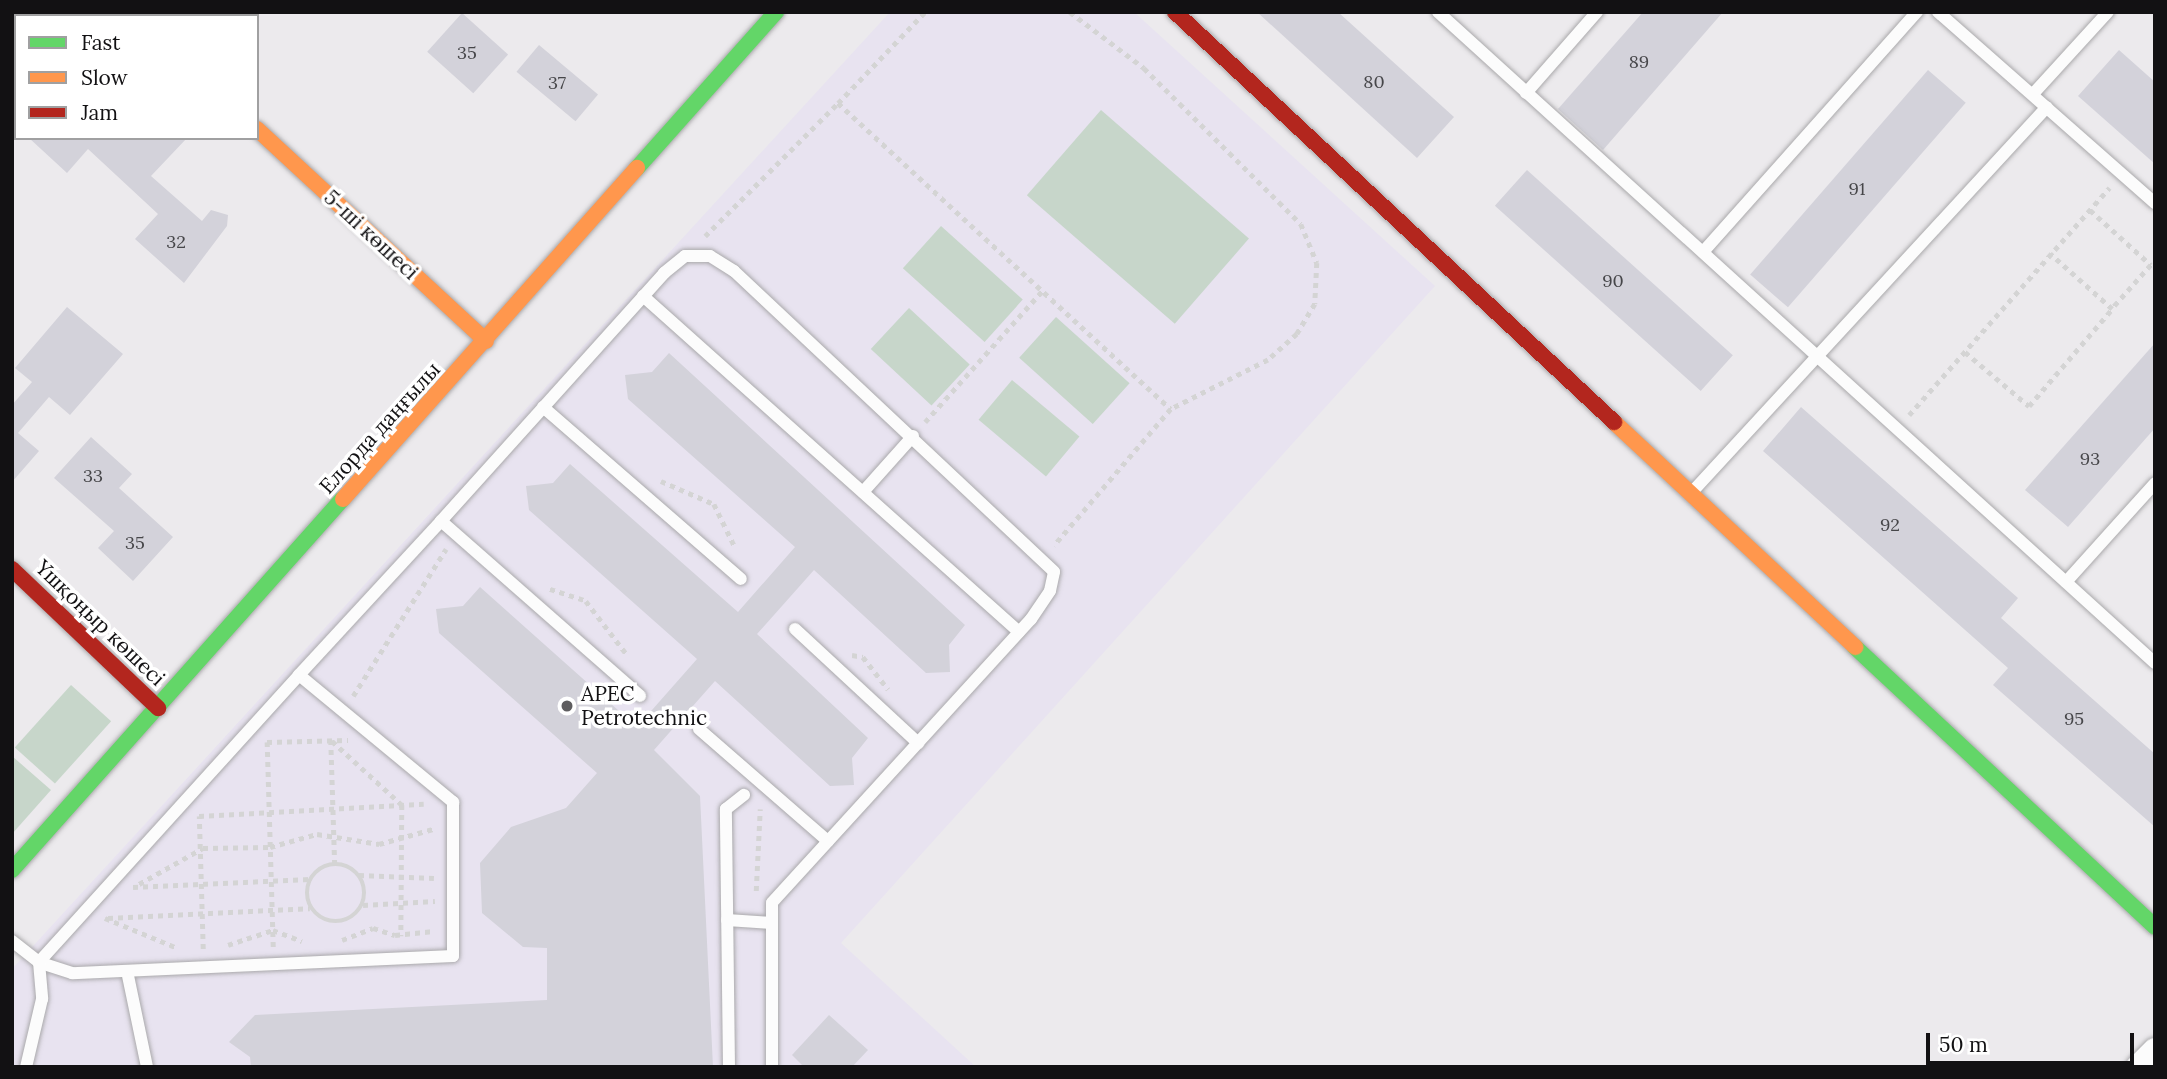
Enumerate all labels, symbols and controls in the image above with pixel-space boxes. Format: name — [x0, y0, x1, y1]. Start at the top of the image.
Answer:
legend — [14, 14, 259, 140]
text: Fast — [81, 29, 120, 56]
house number: 35 — [457, 42, 477, 64]
house number: 89 — [1629, 51, 1649, 73]
text: Slow — [81, 64, 128, 91]
house number: 80 — [1363, 71, 1385, 93]
house number: 37 — [548, 72, 566, 94]
text: Jam — [81, 99, 118, 126]
house number: 91 — [1849, 178, 1865, 200]
street label: 5-ші көшесі — [319, 185, 423, 285]
house number: 32 — [166, 231, 186, 253]
house number: 90 — [1602, 270, 1624, 292]
street label: Елорда даңғылы — [314, 357, 446, 499]
house number: 93 — [2080, 448, 2100, 470]
house number: 33 — [83, 465, 103, 487]
house number: 92 — [1880, 514, 1900, 536]
house number: 35 — [125, 532, 145, 554]
street label: Үшқоңыр көшесі — [30, 555, 170, 691]
place label: APEC Petrotechnic — [581, 681, 707, 731]
marker: APEC Petrotechnic — [559, 698, 575, 714]
house number: 95 — [2064, 708, 2084, 730]
scale bar — [1929, 1020, 2137, 1064]
text: 50 m — [1939, 1031, 1988, 1058]

